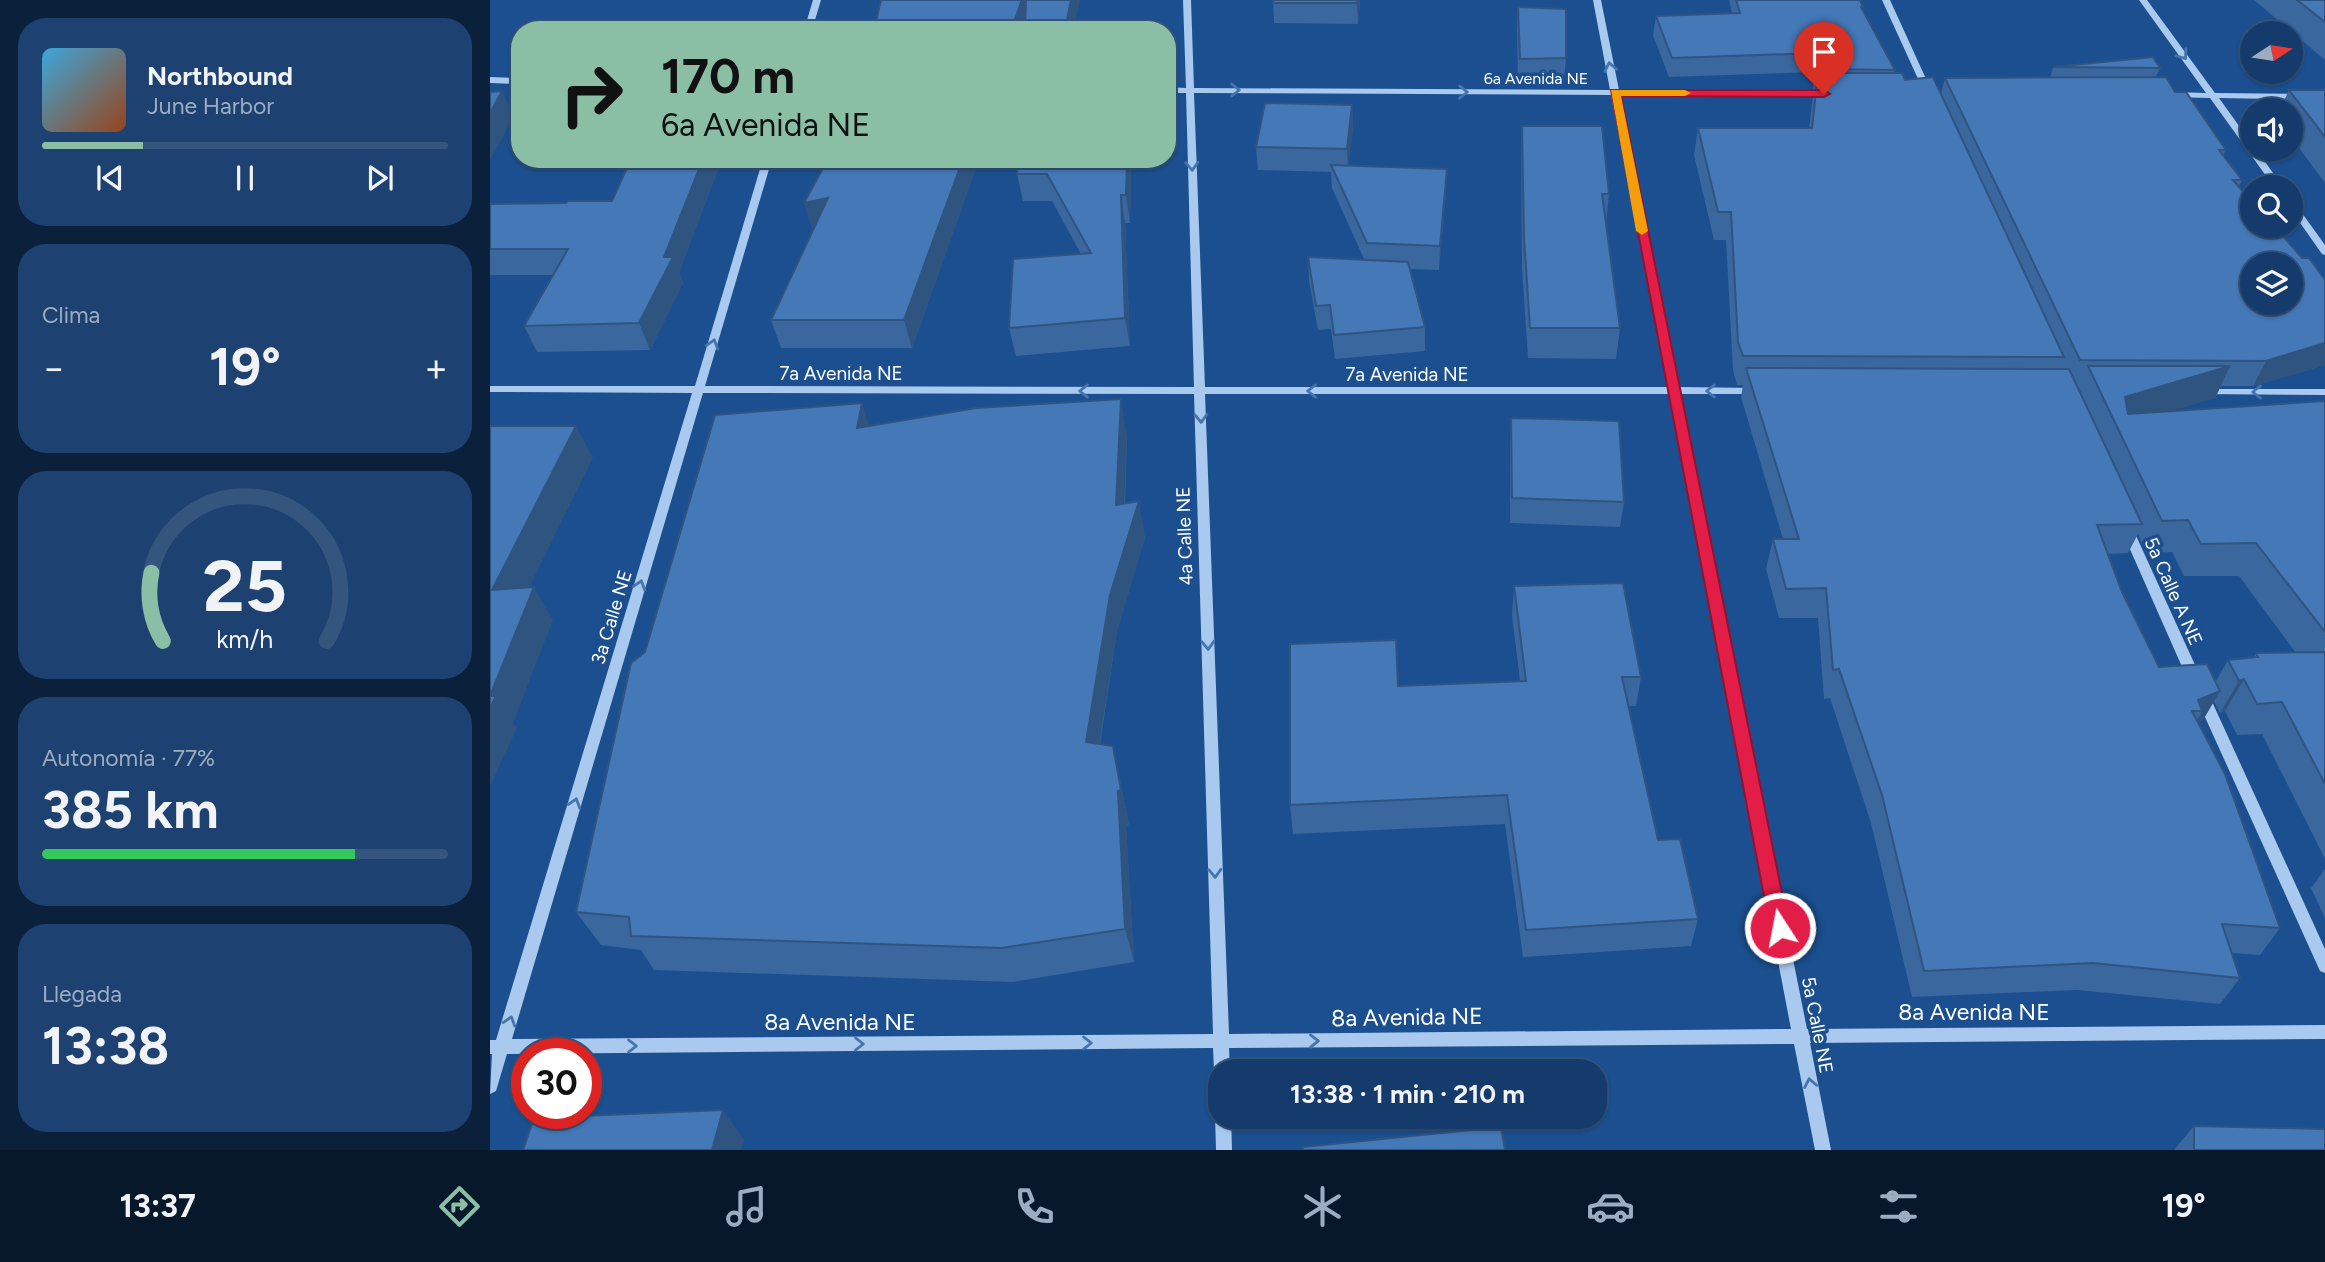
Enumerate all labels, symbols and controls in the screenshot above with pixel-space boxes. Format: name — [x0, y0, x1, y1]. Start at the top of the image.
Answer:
north arrow — [2240, 21, 2303, 84]
map controls — [2240, 21, 2303, 315]
pin — [1794, 22, 1854, 94]
icon: arrive — [1805, 33, 1843, 71]
text: 170 m — [661, 46, 795, 105]
one-way arrow — [2175, 47, 2188, 60]
icon: right — [546, 49, 637, 140]
text: Northbound — [147, 60, 293, 92]
one-way arrow — [1603, 61, 1618, 73]
street label: 6a Avenida NE — [1484, 69, 1588, 88]
one-way arrow — [1231, 82, 1241, 98]
one-way arrow — [1458, 84, 1469, 100]
text: June Harbor — [147, 92, 274, 120]
button: sound — [2240, 98, 2303, 161]
text: 6a Avenida NE — [661, 106, 870, 144]
icon: previous — [91, 159, 129, 197]
icon: pause — [226, 159, 264, 197]
icon: next — [361, 159, 399, 197]
one-way arrow — [1185, 161, 1200, 172]
button: search — [2240, 175, 2303, 238]
button: layers — [2240, 252, 2303, 315]
text: Clima — [42, 301, 100, 329]
text: 19° — [209, 336, 281, 398]
one-way arrow — [704, 338, 719, 350]
text: − — [42, 345, 66, 391]
text: + — [424, 345, 448, 391]
street label: 7a Avenida NE — [779, 362, 903, 385]
street label: 7a Avenida NE — [1345, 363, 1469, 386]
one-way arrow — [1079, 383, 1089, 399]
one-way arrow — [1306, 383, 1317, 399]
one-way arrow — [1705, 383, 1716, 399]
one-way arrow — [2251, 384, 2262, 400]
one-way arrow — [1193, 413, 1208, 424]
street label: 4a Calle NE — [1171, 486, 1198, 586]
street label: 5a Calle A NE — [2140, 534, 2208, 649]
text: 25 — [203, 542, 287, 629]
street label: 3a Calle NE — [586, 567, 637, 667]
one-way arrow — [632, 579, 647, 591]
text: km/h — [216, 624, 274, 654]
one-way arrow — [1200, 641, 1216, 651]
text: Autonomía · 77% — [42, 744, 215, 772]
text: 385 km — [42, 779, 219, 841]
one-way arrow — [567, 797, 582, 809]
one-way arrow — [1208, 868, 1223, 879]
position arrow — [1743, 891, 1817, 965]
street label: 5a Calle NE — [1797, 975, 1838, 1075]
text: Llegada — [42, 980, 122, 1008]
street label: 8a Avenida NE — [1898, 998, 2050, 1026]
street label: 8a Avenida NE — [1331, 1002, 1483, 1032]
street label: 8a Avenida NE — [764, 1008, 916, 1036]
text: 13:38 — [42, 1015, 169, 1077]
one-way arrow — [502, 1015, 517, 1027]
one-way arrow — [1309, 1033, 1320, 1049]
one-way arrow — [1082, 1035, 1092, 1051]
one-way arrow — [854, 1037, 865, 1052]
speed limit sign: 30 — [511, 1038, 602, 1129]
one-way arrow — [627, 1038, 637, 1054]
one-way arrow — [1803, 1077, 1818, 1089]
text: 13:38 · 1 min · 210 m — [1290, 1078, 1525, 1110]
icon: directions — [435, 1182, 484, 1231]
icon: music — [722, 1182, 771, 1231]
icon: phone — [1010, 1182, 1059, 1231]
icon: climate — [1298, 1182, 1347, 1231]
icon: car — [1586, 1182, 1635, 1231]
icon: filters — [1874, 1182, 1923, 1231]
text: 13:37 — [119, 1187, 196, 1225]
text: 19° — [2161, 1187, 2206, 1225]

